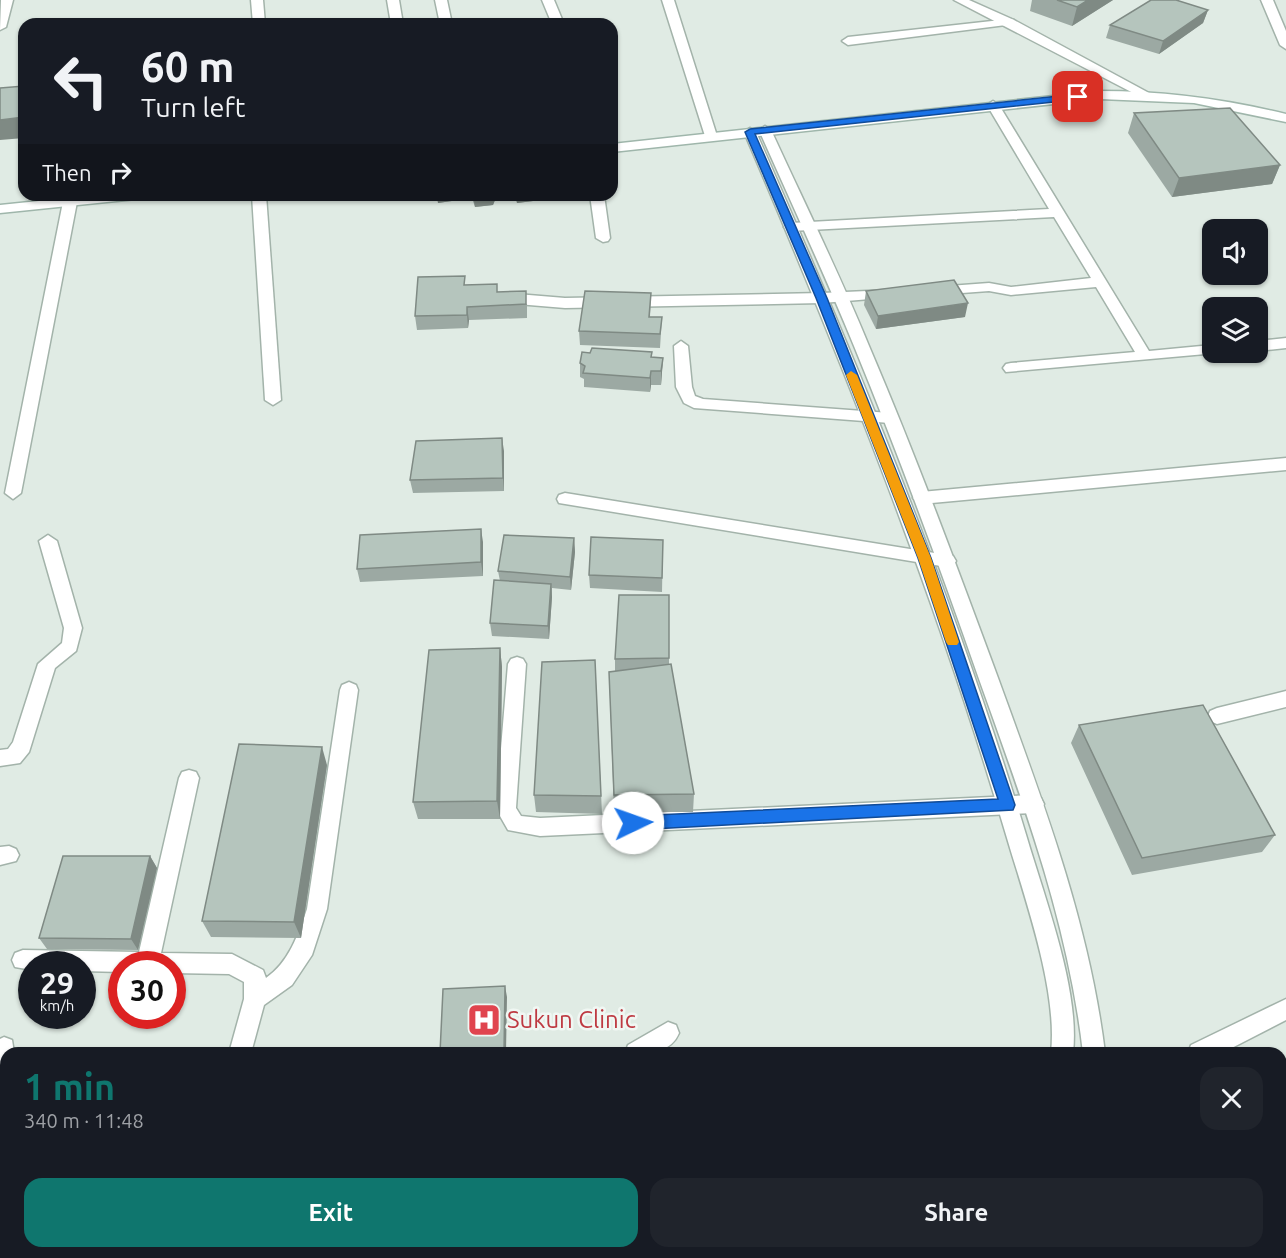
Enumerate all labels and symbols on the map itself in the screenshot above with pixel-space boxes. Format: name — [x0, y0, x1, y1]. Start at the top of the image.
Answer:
pin — [1052, 71, 1103, 122]
position arrow — [601, 791, 665, 855]
speed limit sign: 30 — [108, 951, 186, 1029]
hospital icon: Sukun Clinic — [466, 1002, 502, 1038]
place label: Sukun Clinic — [507, 1006, 636, 1033]

